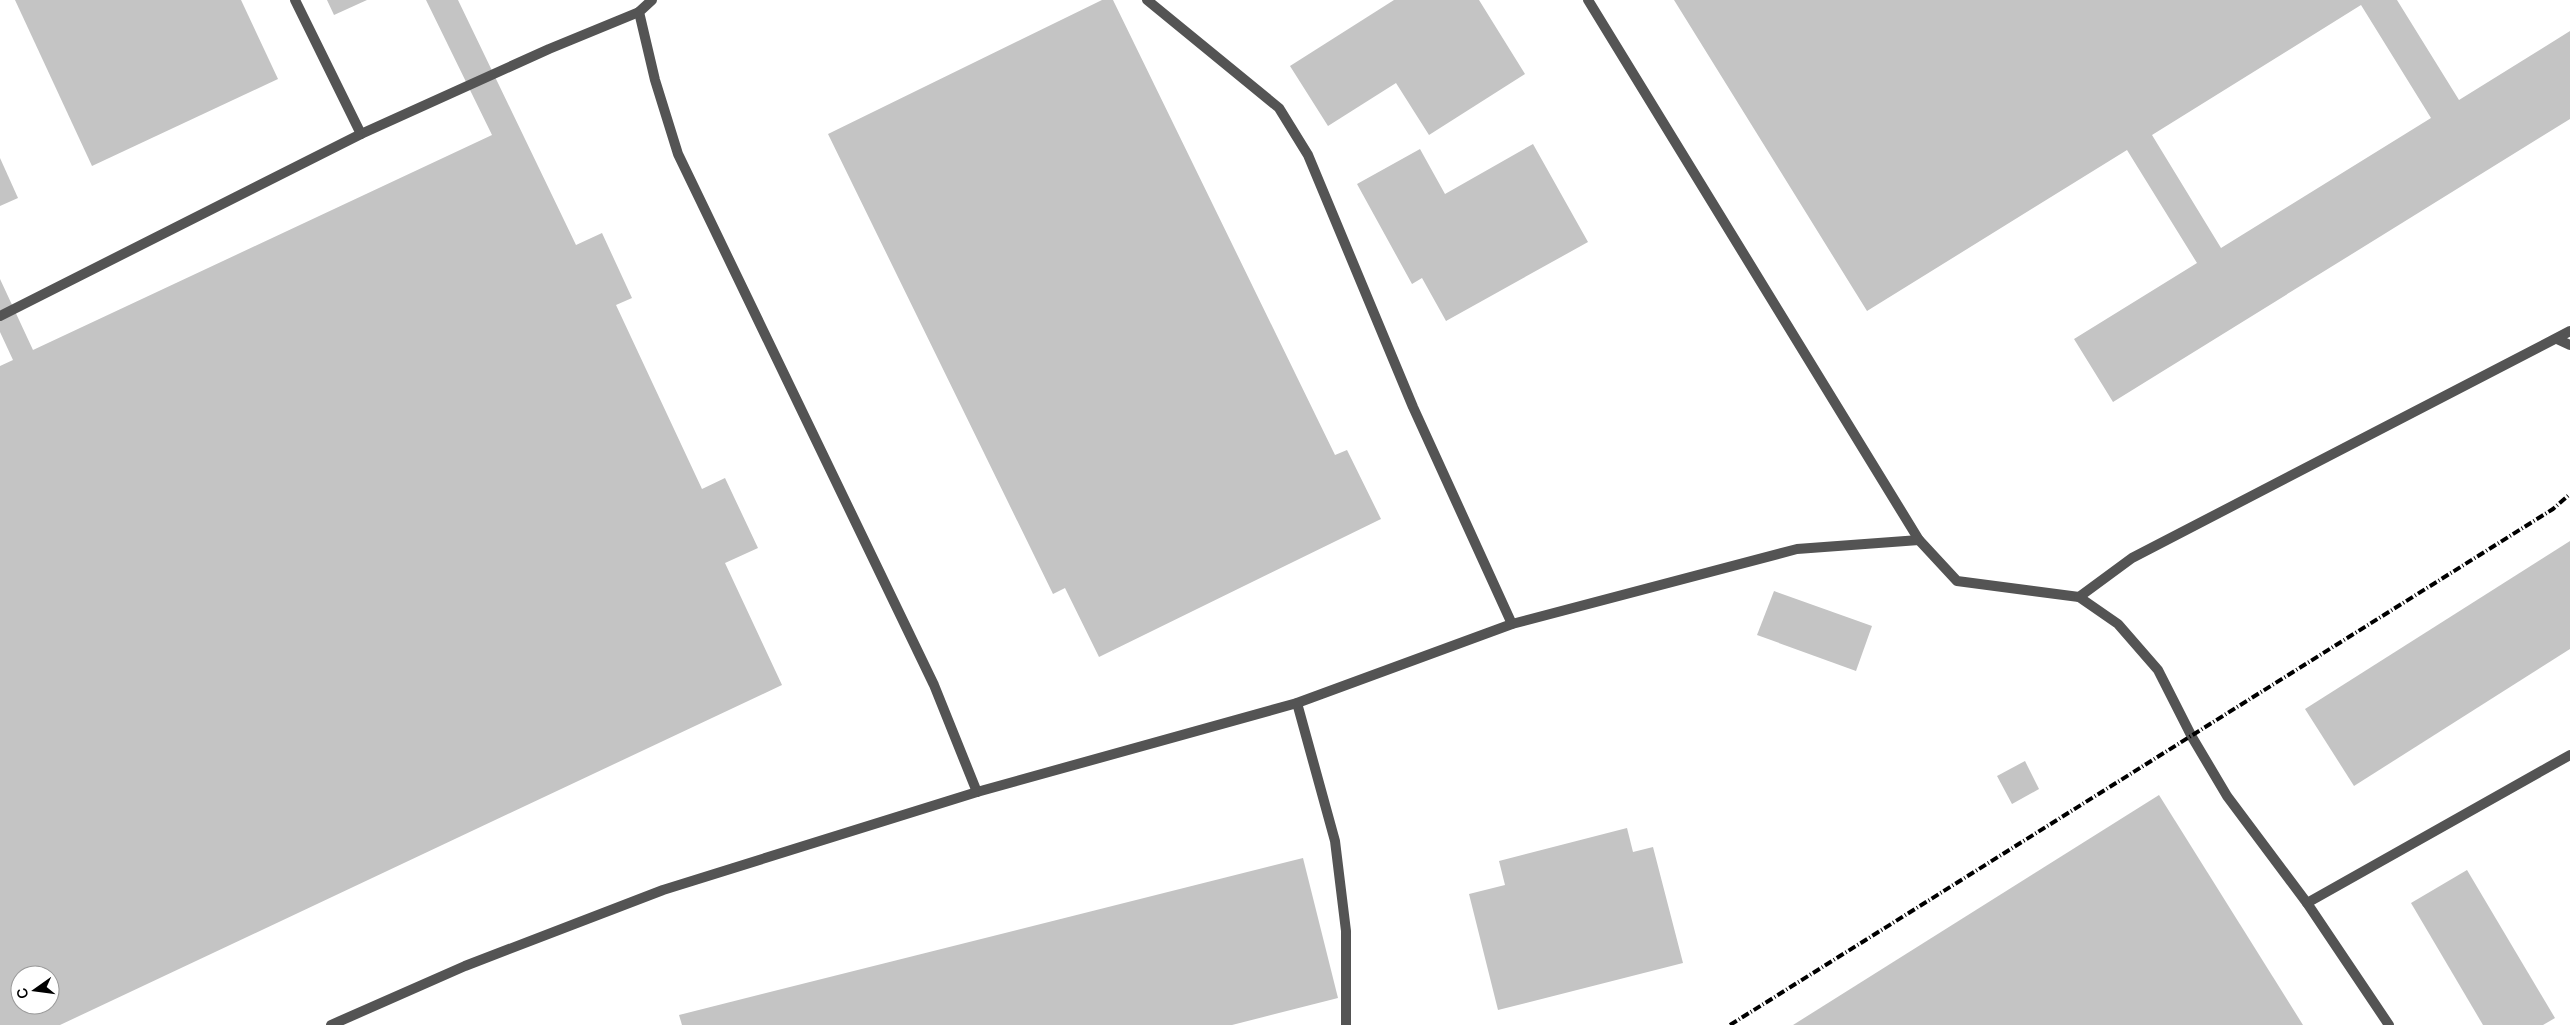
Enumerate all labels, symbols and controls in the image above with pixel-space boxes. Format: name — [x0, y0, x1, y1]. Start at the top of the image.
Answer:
north arrow — [10, 965, 60, 1015]
text: С — [11, 986, 32, 1001]

